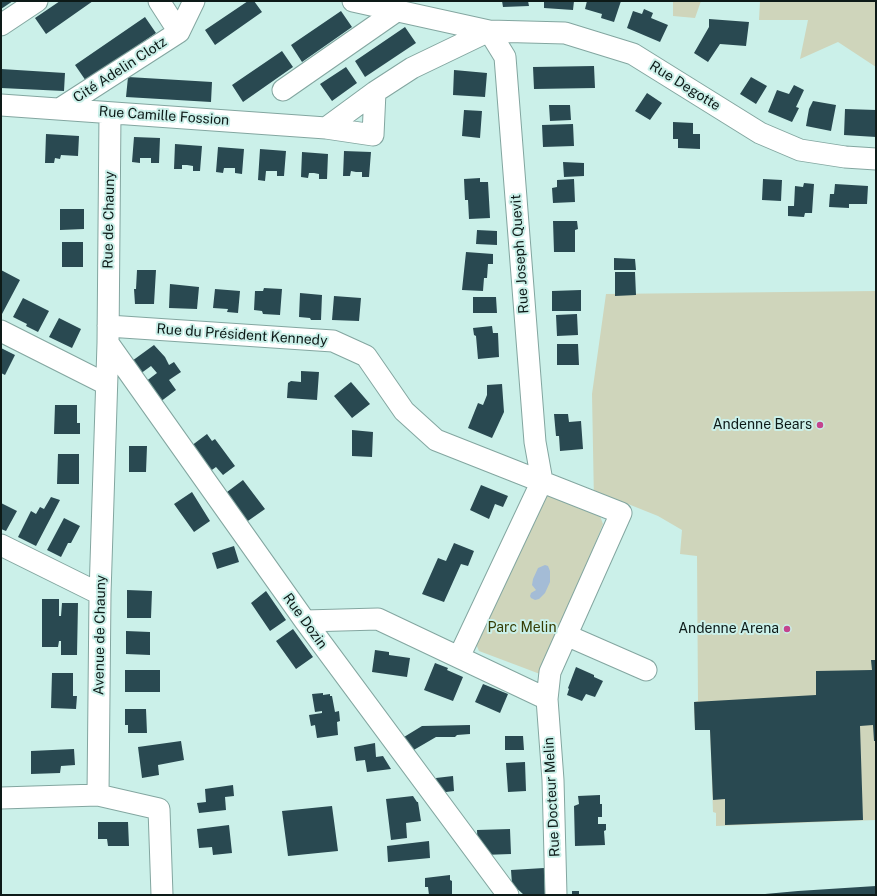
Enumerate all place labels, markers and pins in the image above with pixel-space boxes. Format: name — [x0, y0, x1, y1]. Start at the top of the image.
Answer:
place label: Andenne Bears — [713, 417, 812, 433]
marker: Andenne Bears — [815, 420, 825, 430]
place label: Andenne Arena — [678, 621, 779, 637]
marker: Andenne Arena — [782, 624, 792, 634]

